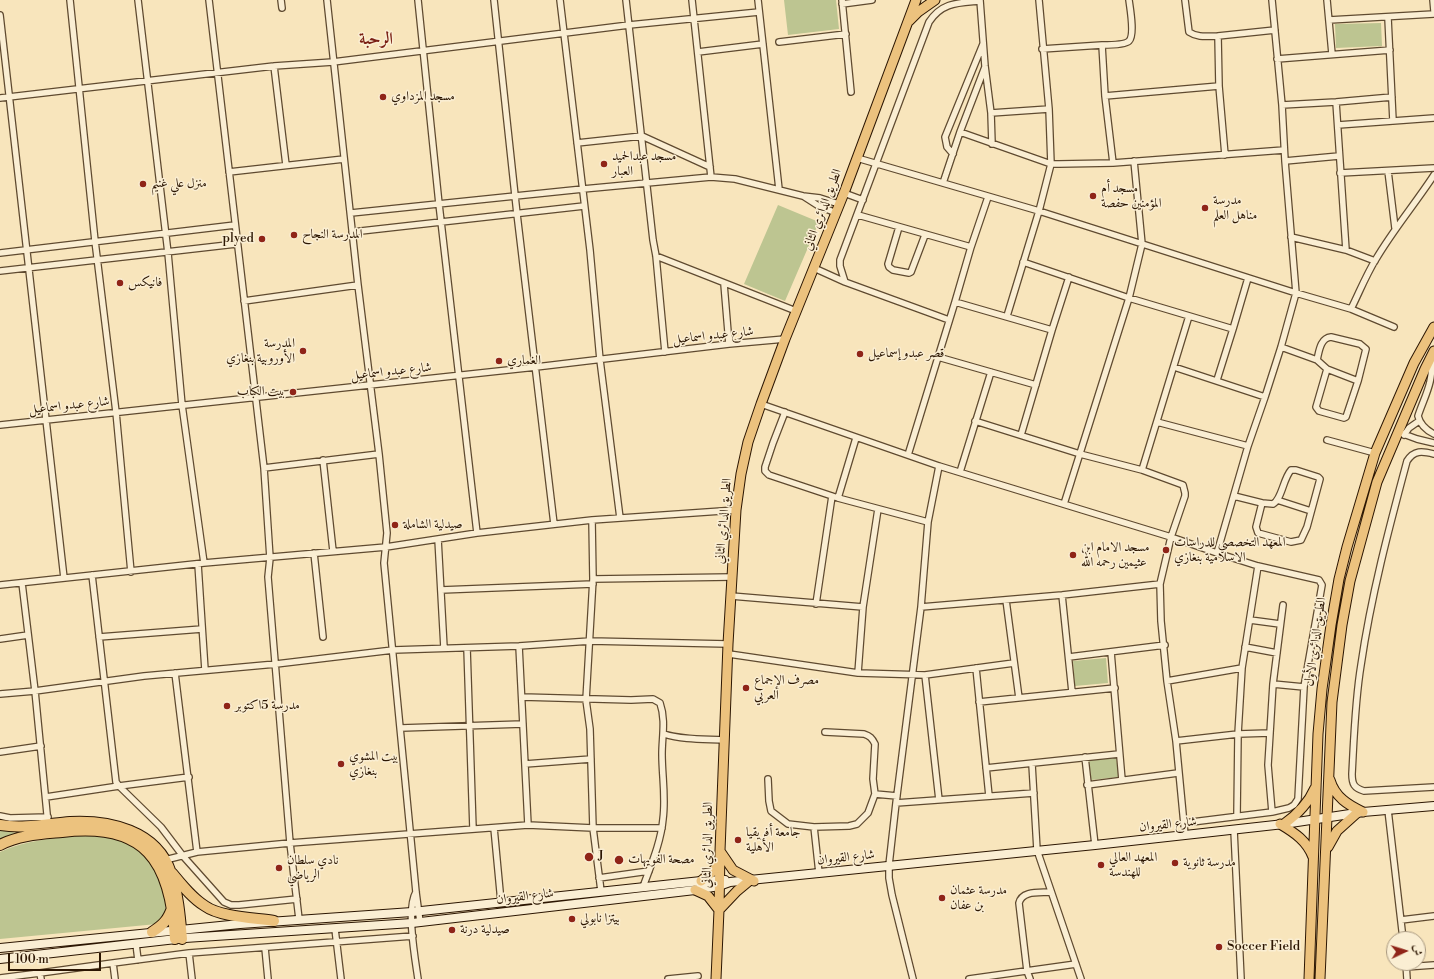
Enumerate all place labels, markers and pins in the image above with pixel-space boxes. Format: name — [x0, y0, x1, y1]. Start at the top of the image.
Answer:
place label: مسجد المزداوي — [391, 89, 455, 105]
marker: مسجد المزداوي — [378, 92, 388, 102]
place label: مسجد عبدالحميد العبار — [612, 149, 676, 180]
marker: مسجد عبدالحميد العبار — [599, 159, 609, 169]
place label: منزل علي غنيم — [151, 176, 207, 192]
marker: منزل علي غنيم — [138, 179, 148, 189]
place label: مسجد أم المؤمنين حفصة — [1101, 181, 1161, 212]
marker: مسجد أم المؤمنين حفصة — [1088, 191, 1098, 201]
place label: مدرسة مناهل العلم — [1213, 193, 1257, 224]
marker: مدرسة مناهل العلم — [1200, 203, 1210, 213]
place label: المدرسة النجاح — [302, 227, 363, 243]
marker: المدرسة النجاح — [289, 230, 299, 240]
place label: plyed — [223, 231, 254, 247]
marker: plyed — [257, 234, 267, 244]
place label: فانيكس — [128, 275, 162, 291]
marker: فانيكس — [115, 278, 125, 288]
place label: المدرسة الأوروبية بنغازي — [226, 336, 295, 367]
marker: المدرسة الأوروبية بنغازي — [298, 346, 308, 356]
place label: قصر عبدو إسماعيل — [868, 346, 944, 362]
marker: قصر عبدو إسماعيل — [855, 349, 865, 359]
place label: الغماري — [507, 353, 541, 369]
marker: الغماري — [494, 356, 504, 366]
place label: بيت الكباب — [237, 384, 285, 400]
marker: بيت الكباب — [288, 387, 298, 397]
place label: صيدلية الشاملة — [403, 517, 463, 533]
marker: صيدلية الشاملة — [390, 520, 400, 530]
place label: المعهد التخصصي للدراسات الاسلامية بنغازي — [1174, 535, 1285, 566]
place label: مسجد الامام ابن عثيمين رحمه الله — [1081, 540, 1149, 571]
marker: المعهد التخصصي للدراسات الاسلامية بنغازي — [1161, 545, 1171, 555]
marker: مسجد الامام ابن عثيمين رحمه الله — [1068, 550, 1078, 560]
place label: مصرف الإجماع العربي — [754, 673, 819, 704]
marker: مصرف الإجماع العربي — [741, 683, 751, 693]
place label: مدرسة 5اكتوبر — [235, 698, 300, 714]
marker: مدرسة 5اكتوبر — [222, 701, 232, 711]
place label: بيت المشوي بنغازي — [349, 749, 399, 780]
marker: بيت المشوي بنغازي — [336, 759, 346, 769]
place label: جامعة أفريقيا الأهلية — [746, 825, 801, 856]
marker: جامعة أفريقيا الأهلية — [733, 835, 743, 845]
place label: J — [598, 849, 604, 865]
place label: المعهد العالي للهندسة — [1109, 850, 1157, 881]
marker: J — [583, 851, 595, 863]
place label: مصحة الفويهات — [628, 852, 694, 868]
place label: نادي سلطان الرياضي — [287, 853, 338, 884]
marker: مصحة الفويهات — [613, 854, 625, 866]
place label: مدرسة ثانوية — [1183, 855, 1236, 871]
marker: مدرسة ثانوية — [1170, 858, 1180, 868]
marker: المعهد العالي للهندسة — [1096, 860, 1106, 870]
marker: نادي سلطان الرياضي — [274, 863, 284, 873]
place label: مدرسة عثمان بن عفان — [950, 883, 1007, 914]
marker: مدرسة عثمان بن عفان — [937, 893, 947, 903]
place label: بيتزا نابولي — [580, 911, 620, 927]
marker: بيتزا نابولي — [567, 914, 577, 924]
place label: صيدلية درنة — [460, 922, 510, 938]
marker: صيدلية درنة — [447, 925, 457, 935]
place label: Soccer Field — [1227, 939, 1300, 955]
marker: Soccer Field — [1214, 942, 1224, 952]

